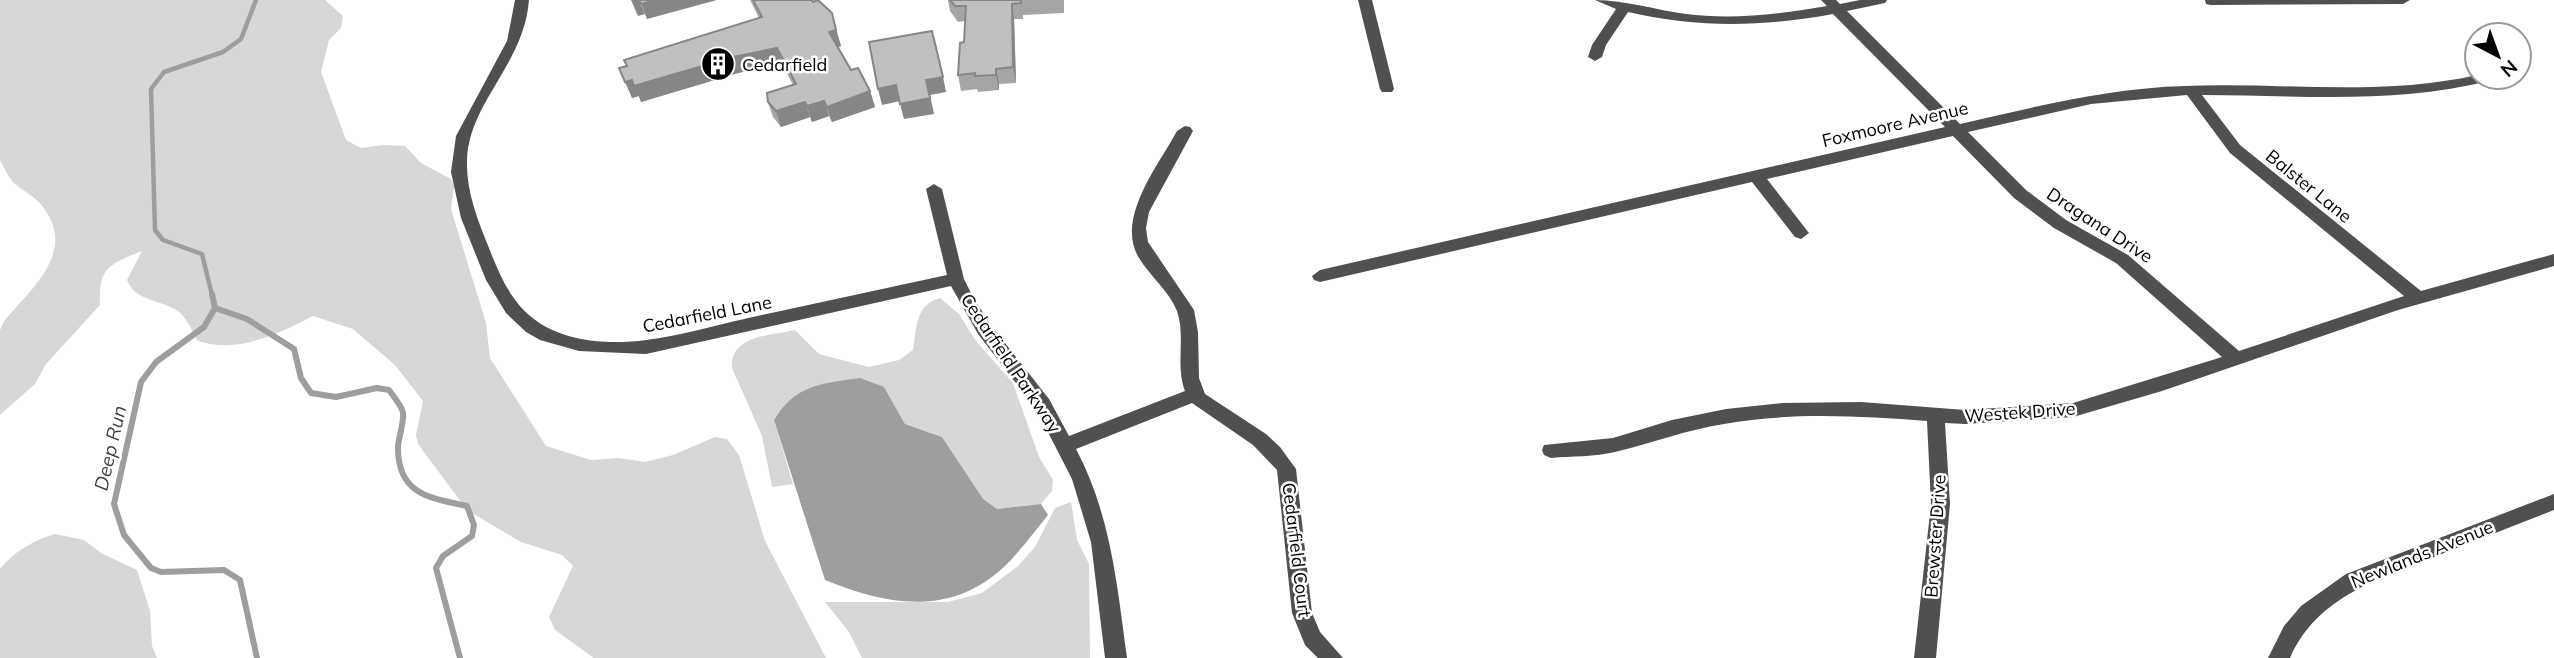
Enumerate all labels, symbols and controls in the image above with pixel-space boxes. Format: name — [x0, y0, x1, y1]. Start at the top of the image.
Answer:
north arrow — [2463, 21, 2533, 91]
building icon: Cedarfield — [699, 45, 737, 83]
place label: Cedarfield — [742, 53, 827, 76]
text: N — [2496, 55, 2522, 83]
street label: Foxmoore Avenue — [1820, 96, 1970, 152]
street label: Balster Lane — [2261, 144, 2357, 228]
street label: Dragana Drive — [2043, 182, 2157, 268]
street label: Cedarfield Parkway — [956, 289, 1066, 437]
street label: Cedarfield Lane — [641, 290, 773, 338]
street label: Westek Drive — [1964, 397, 2076, 427]
water label: Deep Run — [89, 403, 131, 493]
street label: Brewster Drive — [1919, 474, 1951, 598]
street label: Cedarfield Court — [1277, 481, 1317, 619]
street label: Newlands Avenue — [2347, 515, 2497, 593]

